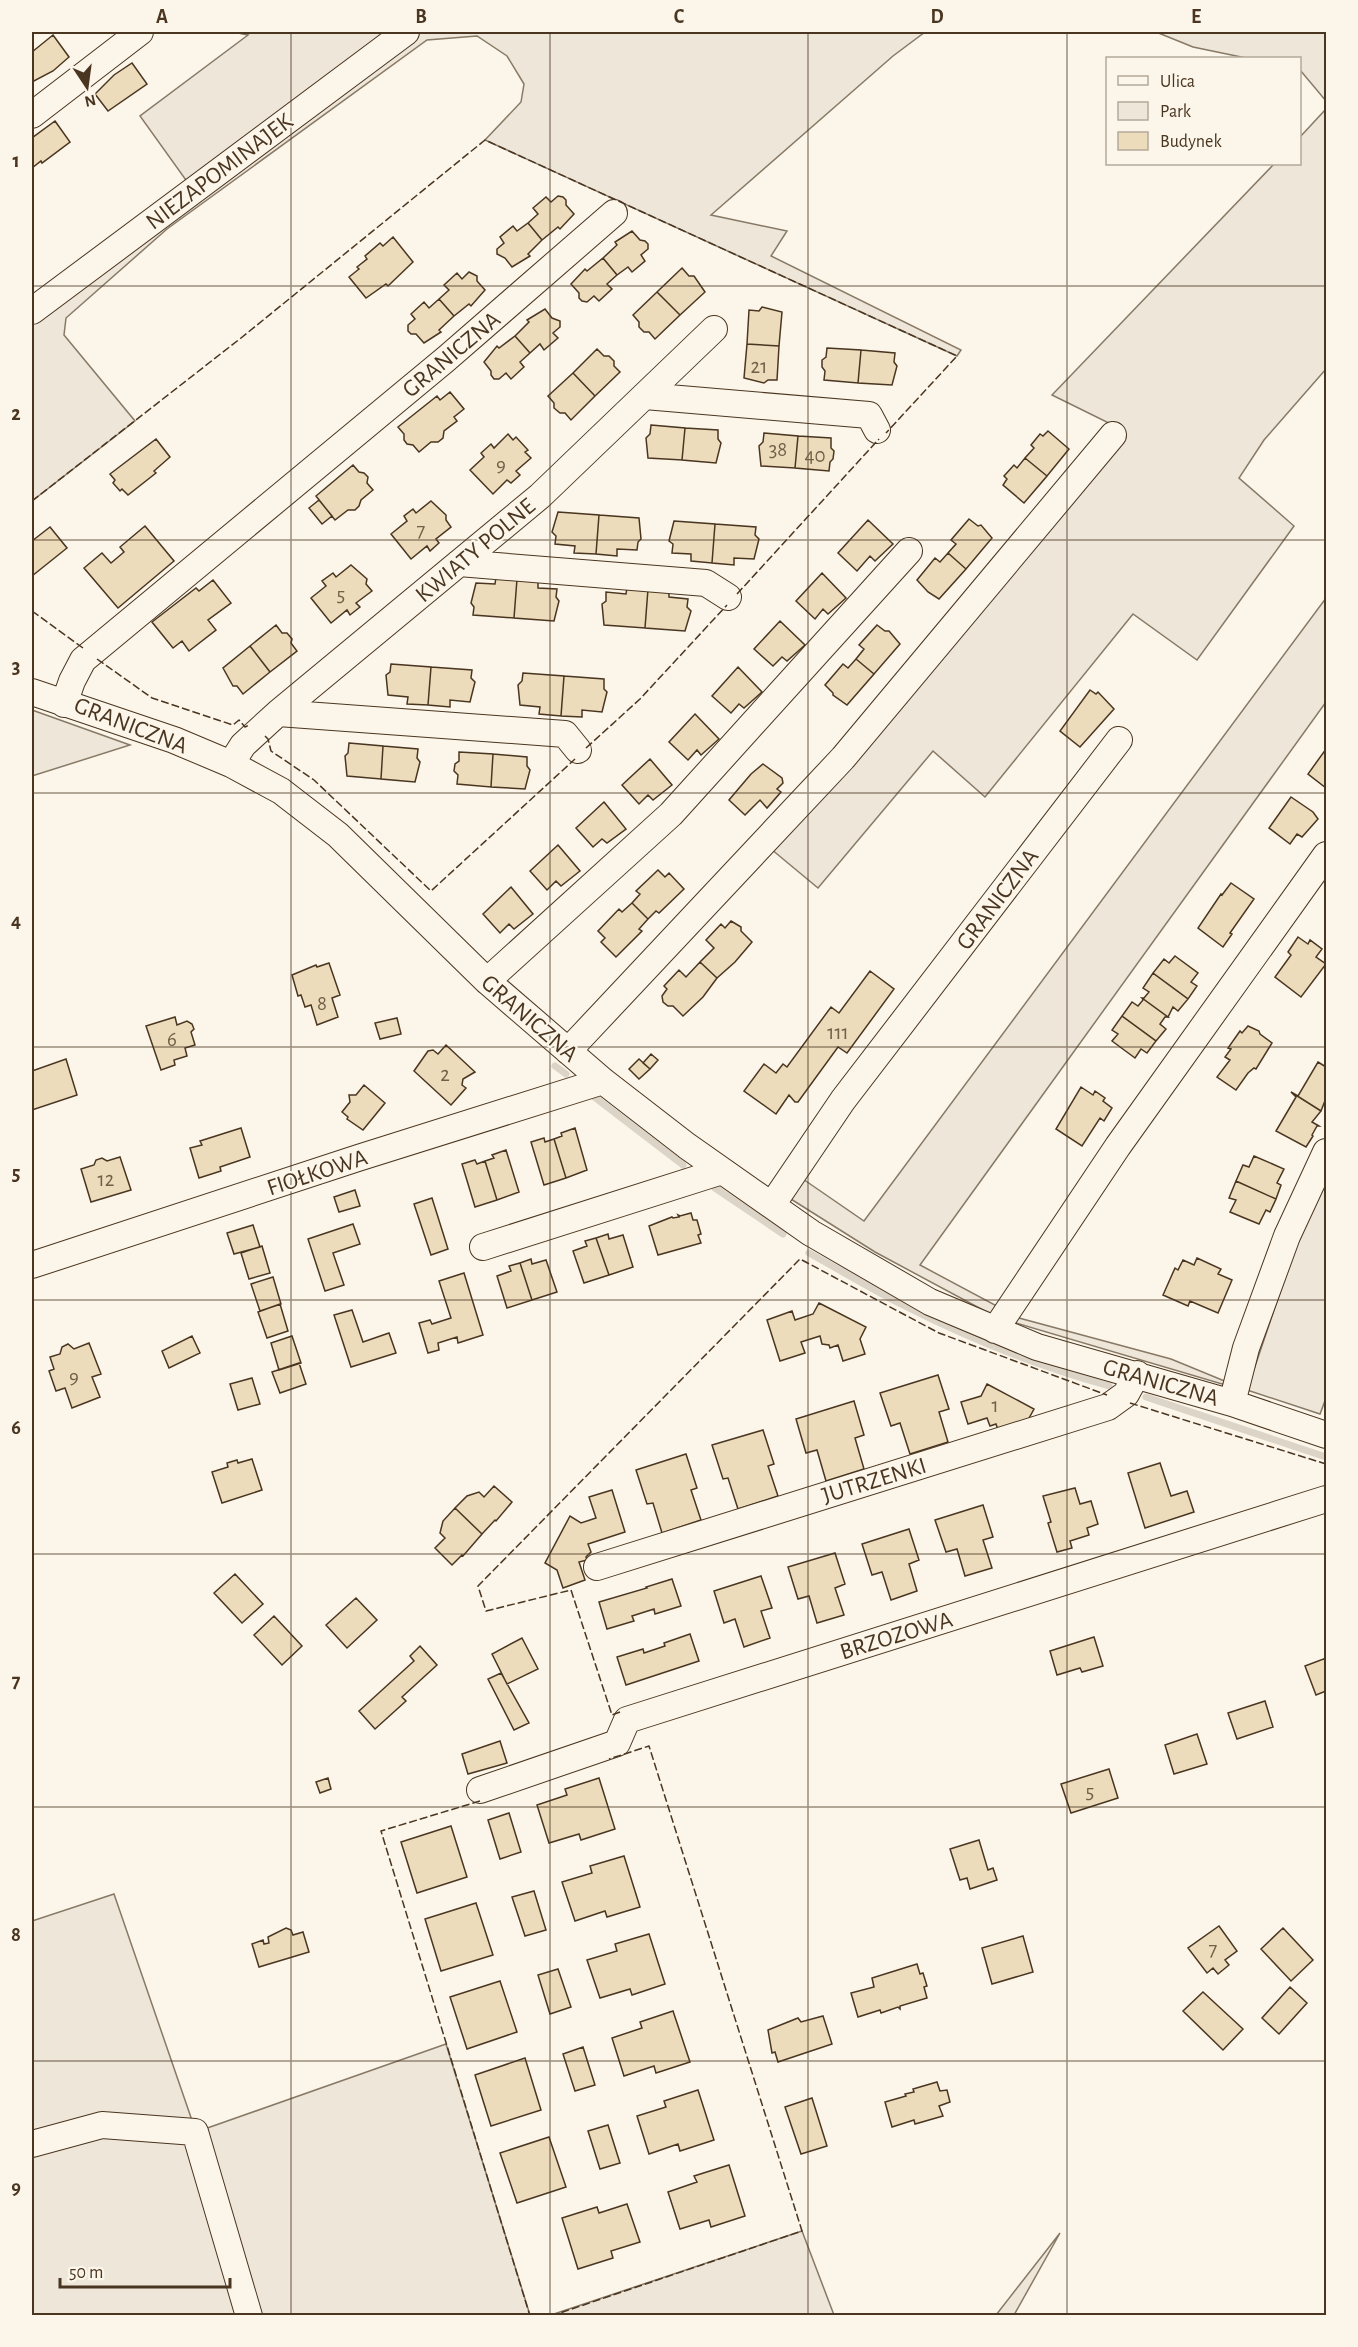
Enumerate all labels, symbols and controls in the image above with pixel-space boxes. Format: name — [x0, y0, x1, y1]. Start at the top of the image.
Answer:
text: A — [156, 7, 168, 27]
text: B — [415, 7, 427, 27]
text: C — [674, 7, 685, 27]
text: D — [930, 7, 944, 27]
text: E — [1191, 7, 1201, 27]
north arrow — [57, 57, 117, 117]
legend — [1106, 57, 1301, 165]
text: Ulica — [1160, 73, 1195, 91]
text: N — [83, 92, 97, 110]
text: Park — [1160, 103, 1192, 121]
street label: NIEZAPOMINAJEK — [142, 109, 298, 234]
text: Budynek — [1160, 133, 1222, 151]
text: 1 — [12, 151, 20, 171]
street label: GRANICZNA — [398, 307, 505, 402]
house number: 21 — [751, 356, 767, 377]
text: 2 — [11, 404, 21, 424]
house number: 38 — [769, 439, 787, 460]
house number: 40 — [804, 445, 826, 466]
house number: 9 — [496, 454, 506, 475]
street label: KWIATY POLNE — [411, 494, 540, 607]
house number: 7 — [417, 520, 426, 541]
house number: 5 — [337, 584, 345, 605]
text: 3 — [12, 657, 20, 677]
street label: GRANICZNA — [71, 693, 191, 759]
street label: GRANICZNA — [952, 845, 1043, 955]
text: 4 — [11, 911, 21, 931]
street label: GRANICZNA — [476, 971, 582, 1067]
house number: 8 — [317, 993, 327, 1014]
house number: 111 — [827, 1022, 849, 1043]
house number: 6 — [167, 1029, 177, 1050]
house number: 2 — [440, 1064, 450, 1085]
street label: FIOŁKOWA — [264, 1145, 371, 1200]
text: 5 — [12, 1164, 20, 1184]
house number: 12 — [98, 1169, 114, 1190]
street label: GRANICZNA — [1100, 1355, 1222, 1411]
house number: 9 — [69, 1366, 79, 1387]
house number: 1 — [991, 1395, 999, 1416]
text: 6 — [11, 1418, 21, 1438]
street label: JUTRZENKI — [819, 1454, 929, 1508]
street label: BRZOZOWA — [837, 1607, 956, 1664]
text: 7 — [12, 1671, 21, 1691]
house number: 5 — [1086, 1781, 1094, 1802]
text: 8 — [11, 1925, 21, 1945]
house number: 7 — [1209, 1939, 1218, 1960]
text: 9 — [11, 2178, 21, 2198]
scale bar — [60, 2251, 230, 2289]
text: 50 m — [69, 2264, 103, 2282]

